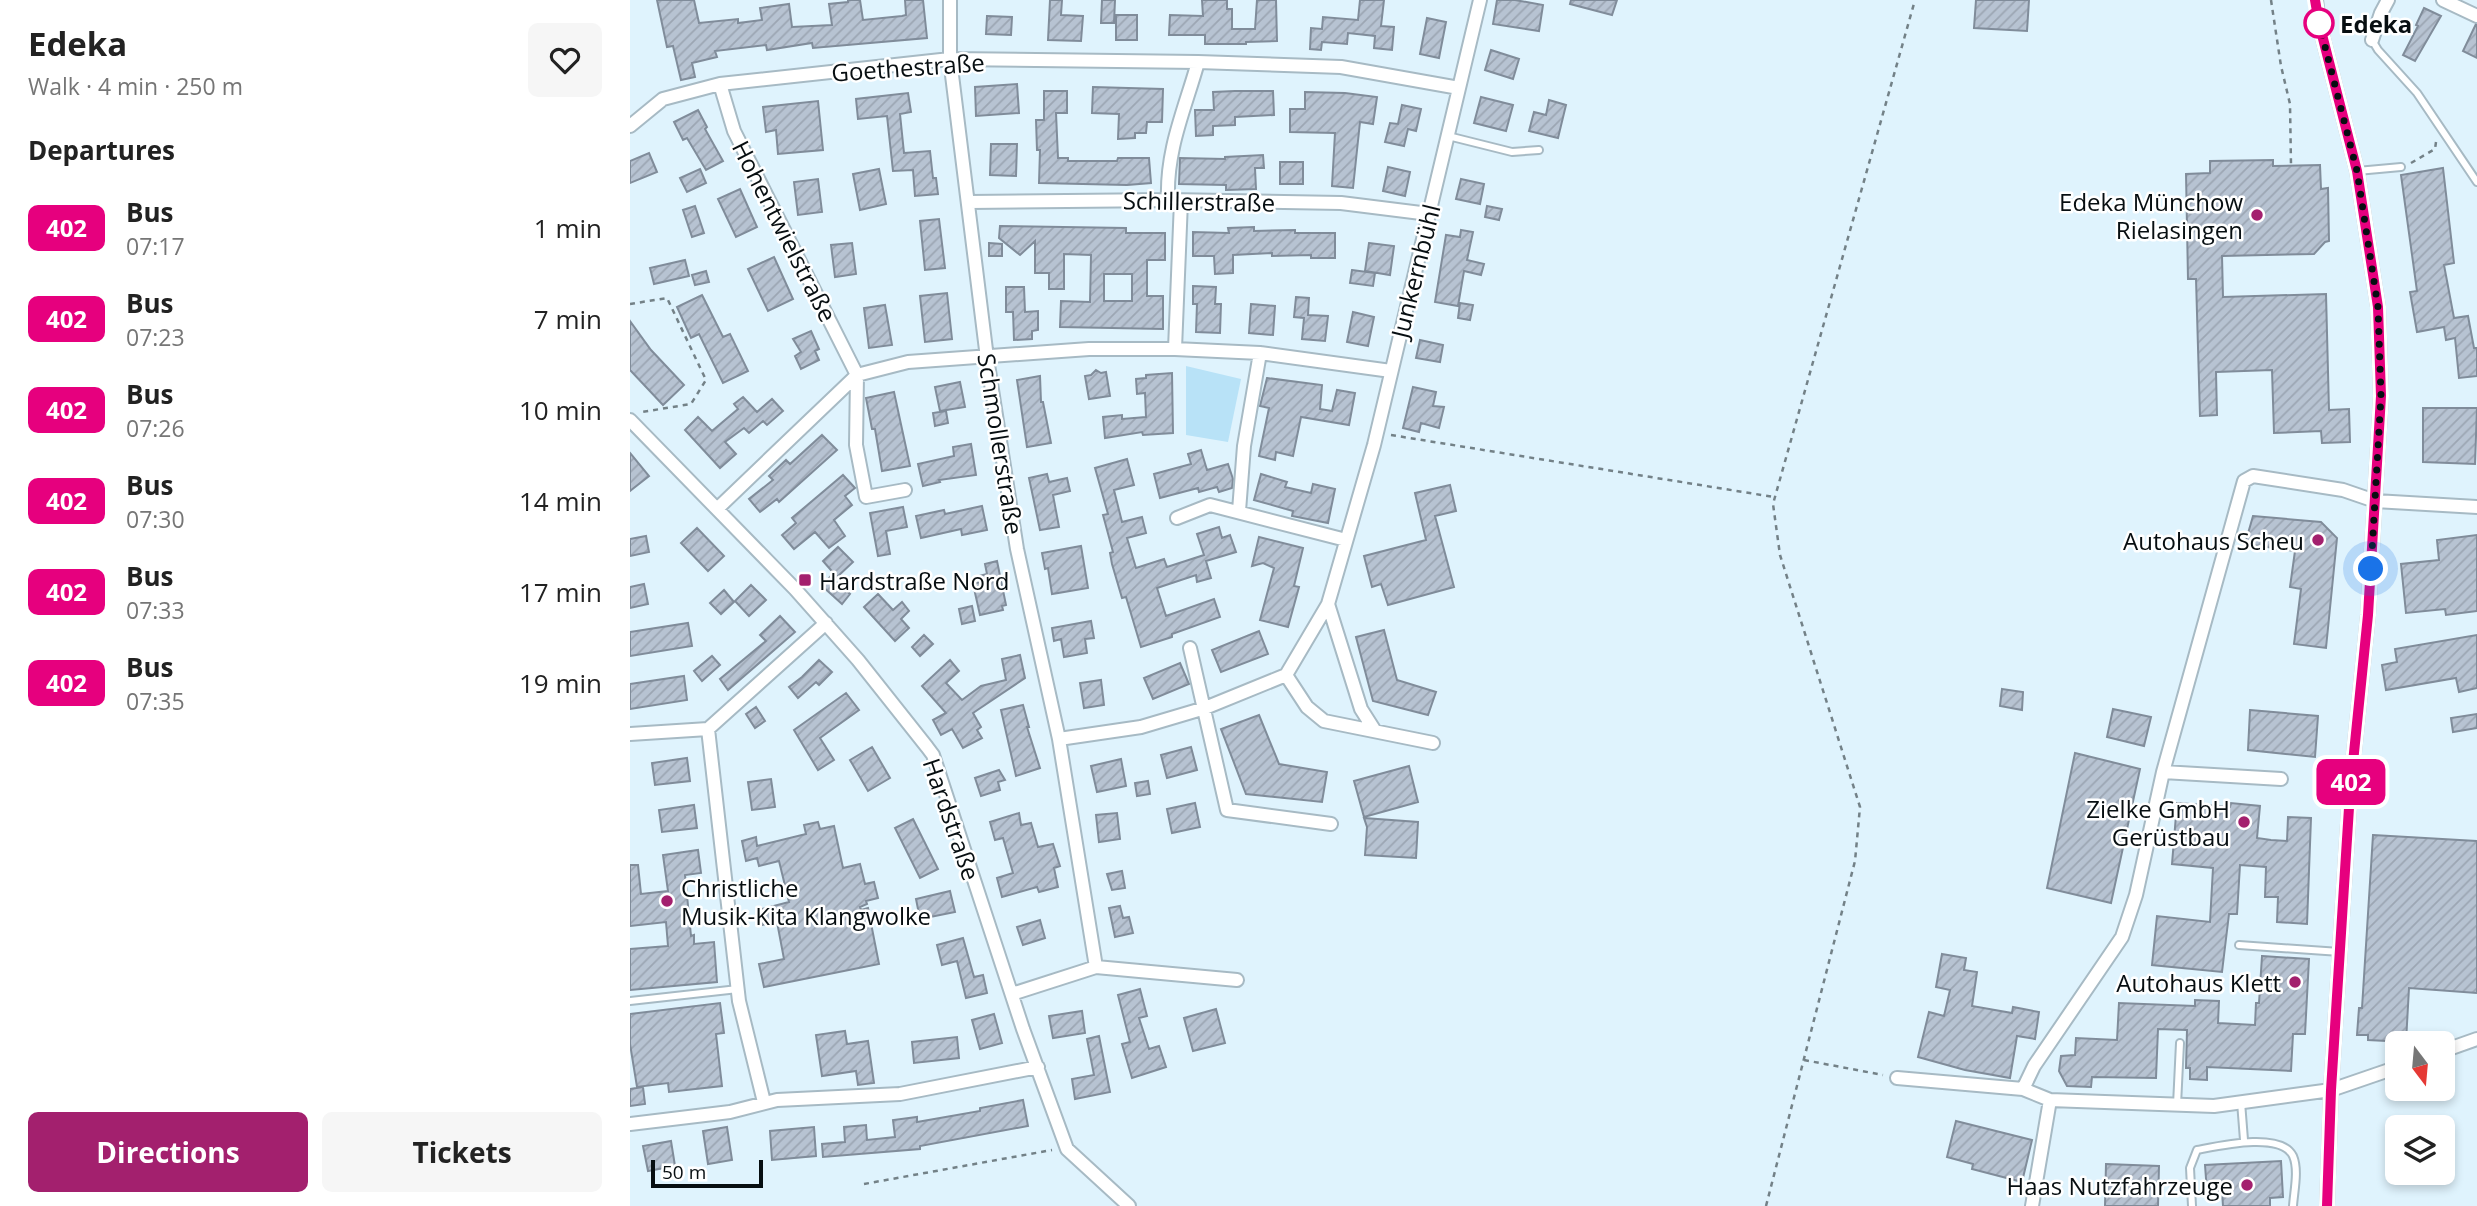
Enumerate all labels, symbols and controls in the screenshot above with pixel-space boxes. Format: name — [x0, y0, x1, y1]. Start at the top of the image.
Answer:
place label: Edeka — [2340, 7, 2412, 40]
marker: Edeka — [2304, 8, 2334, 38]
text: Edeka — [28, 21, 127, 66]
button: heart — [528, 23, 602, 97]
street label: Goethestraße — [830, 45, 986, 89]
text: Walk · 4 min · 250 m — [28, 70, 243, 102]
text: Departures — [28, 132, 175, 168]
street label: Hohentwielstraße — [725, 135, 845, 327]
street label: Schillerstraße — [1123, 183, 1275, 219]
place label: Edeka Münchow Rielasingen — [2059, 185, 2243, 246]
text: Bus — [126, 194, 173, 230]
street label: Junkernbühl — [1382, 201, 1448, 343]
marker: Edeka Münchow Rielasingen — [2249, 207, 2265, 223]
text: 1 min — [534, 210, 602, 246]
text: 402 — [46, 211, 87, 244]
text: 07:17 — [126, 230, 185, 262]
text: Bus — [126, 285, 173, 321]
text: 7 min — [534, 301, 602, 337]
text: 402 — [46, 302, 87, 335]
text: 07:23 — [126, 321, 185, 353]
street label: Schmollerstraße — [970, 351, 1032, 537]
text: Bus — [126, 376, 173, 412]
text: 10 min — [519, 392, 602, 428]
text: 402 — [46, 393, 87, 426]
text: 07:26 — [126, 412, 185, 444]
text: Bus — [126, 467, 173, 503]
text: 14 min — [519, 483, 602, 519]
text: 402 — [46, 484, 87, 517]
text: 07:30 — [126, 503, 185, 535]
place label: Autohaus Scheu — [2123, 524, 2304, 557]
marker: Autohaus Scheu — [2310, 532, 2326, 548]
your location — [2353, 551, 2388, 586]
text: Bus — [126, 558, 173, 594]
place label: Hardstraße Nord — [819, 564, 1009, 597]
marker: Hardstraße Nord — [797, 572, 813, 588]
text: 17 min — [519, 574, 602, 610]
text: 402 — [46, 575, 87, 608]
text: 07:33 — [126, 594, 185, 626]
text: Bus — [126, 649, 173, 685]
text: 19 min — [519, 665, 602, 701]
text: 402 — [46, 666, 87, 699]
text: 07:35 — [126, 685, 185, 717]
street label: Hardstraße — [916, 754, 988, 884]
line badge: 402 — [2311, 759, 2391, 805]
text: 402 — [2330, 765, 2372, 798]
place label: Zielke GmbH Gerüstbau — [2086, 792, 2230, 853]
marker: Zielke GmbH Gerüstbau — [2236, 814, 2252, 830]
place label: Christliche Musik-Kita Klangwolke — [681, 871, 931, 932]
marker: Christliche Musik-Kita Klangwolke — [659, 893, 675, 909]
place label: Autohaus Klett — [2116, 966, 2281, 999]
marker: Autohaus Klett — [2287, 974, 2303, 990]
north arrow — [2385, 1031, 2455, 1101]
map controls — [2385, 1031, 2455, 1185]
button: Directions — [28, 1112, 308, 1192]
button: Tickets — [322, 1112, 602, 1192]
button: layers — [2385, 1115, 2455, 1185]
scale bar — [651, 1157, 763, 1189]
text: 50 m — [662, 1159, 706, 1185]
place label: Haas Nutzfahrzeuge — [2006, 1169, 2233, 1202]
marker: Haas Nutzfahrzeuge — [2239, 1177, 2255, 1193]

